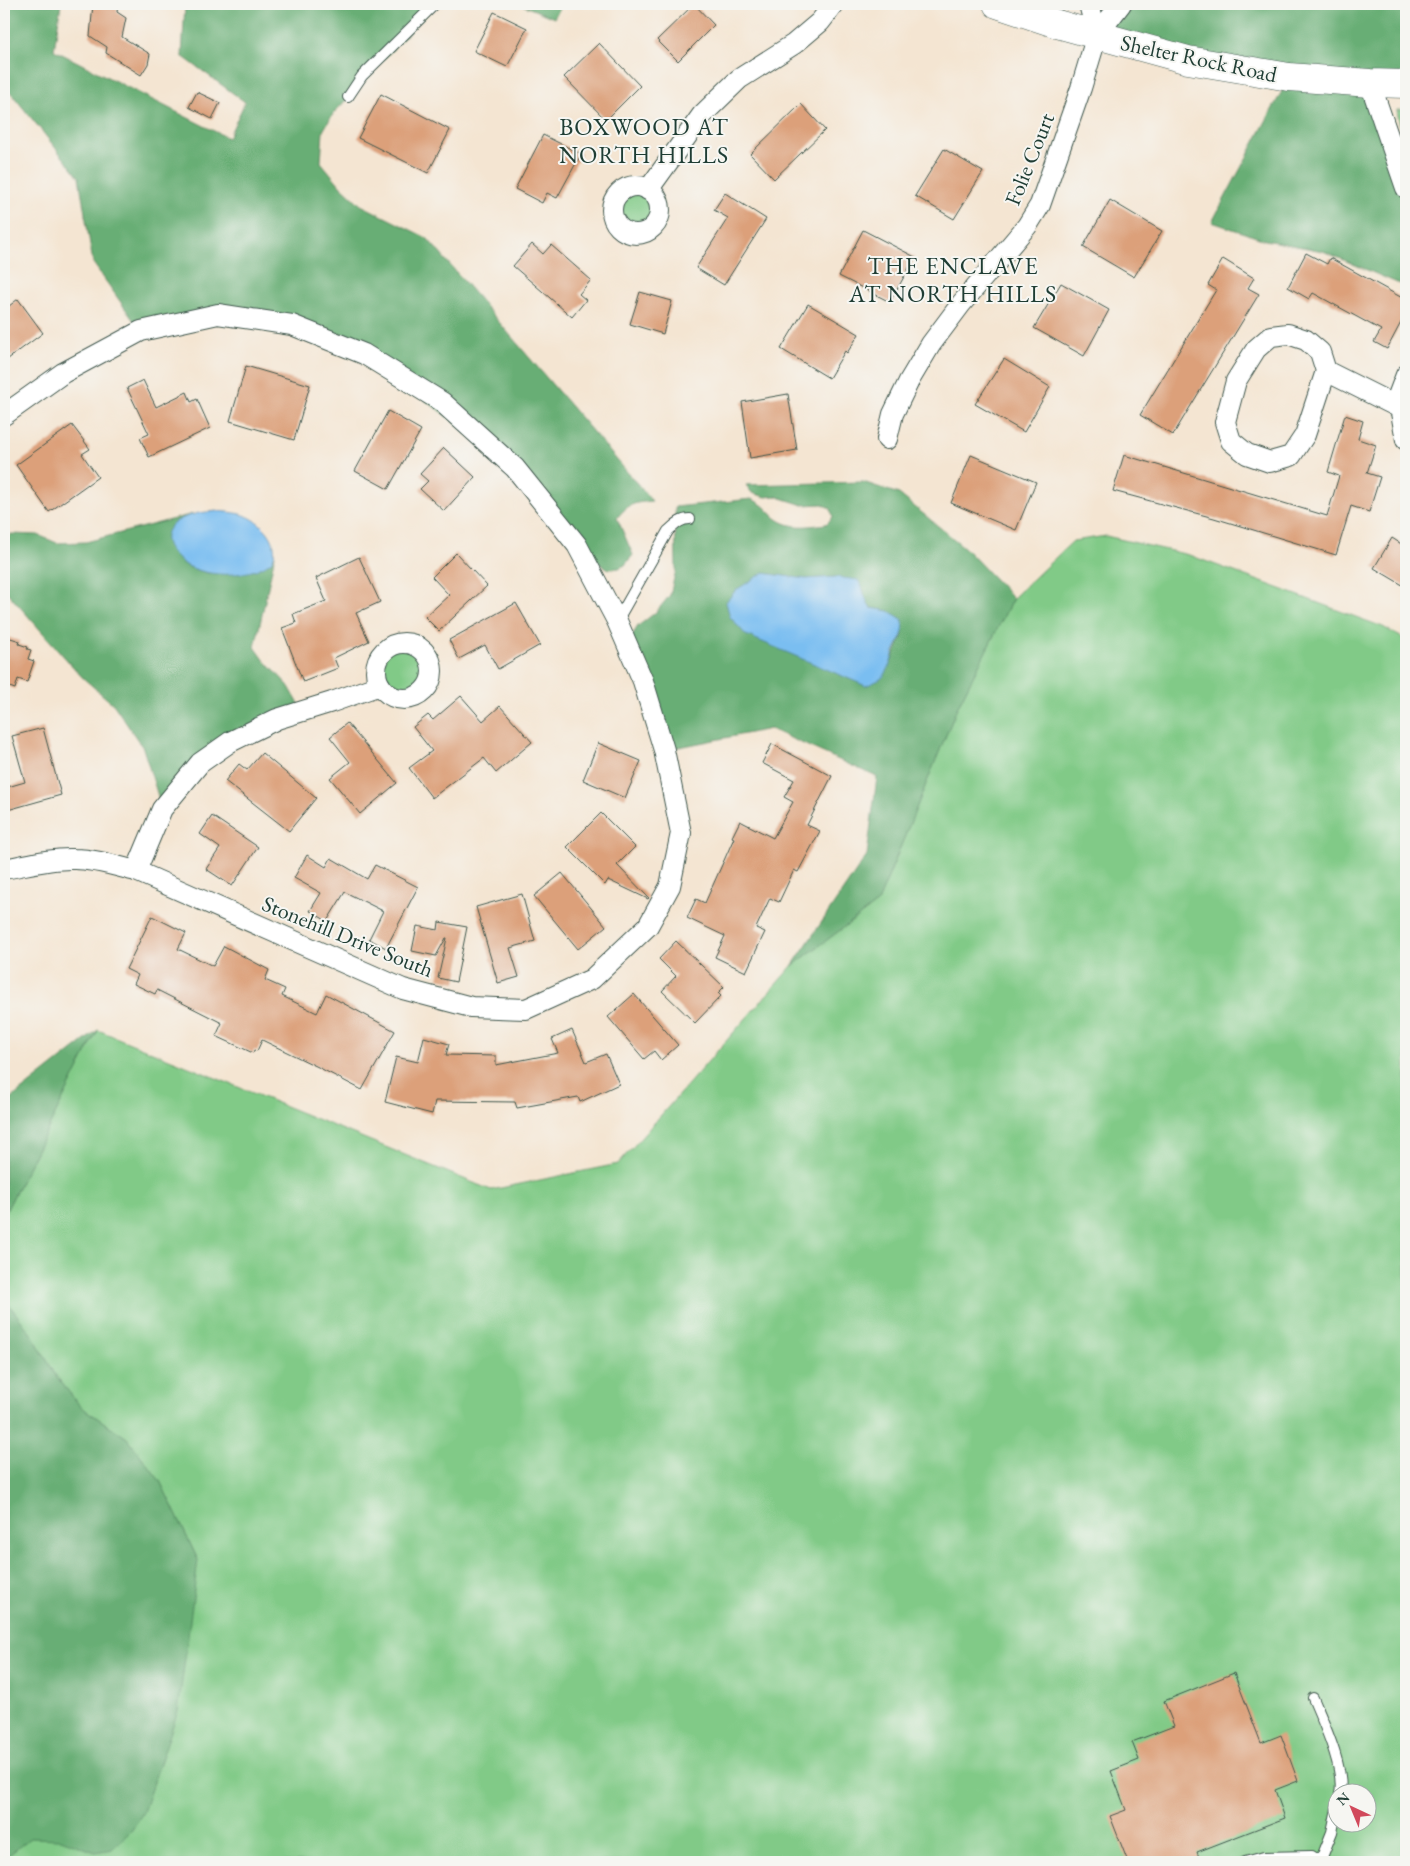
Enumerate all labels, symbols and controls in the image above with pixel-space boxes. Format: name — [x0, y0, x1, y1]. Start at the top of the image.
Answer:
street label: Shelter Rock Road — [1118, 28, 1280, 89]
street label: Folie Court — [998, 109, 1061, 210]
district label: BOXWOOD AT NORTH HILLS — [559, 111, 729, 170]
district label: THE ENCLAVE AT NORTH HILLS — [848, 250, 1057, 309]
street label: Stonehill Drive South — [258, 889, 438, 984]
north arrow — [1328, 1784, 1378, 1834]
text: N — [1333, 1788, 1354, 1809]

